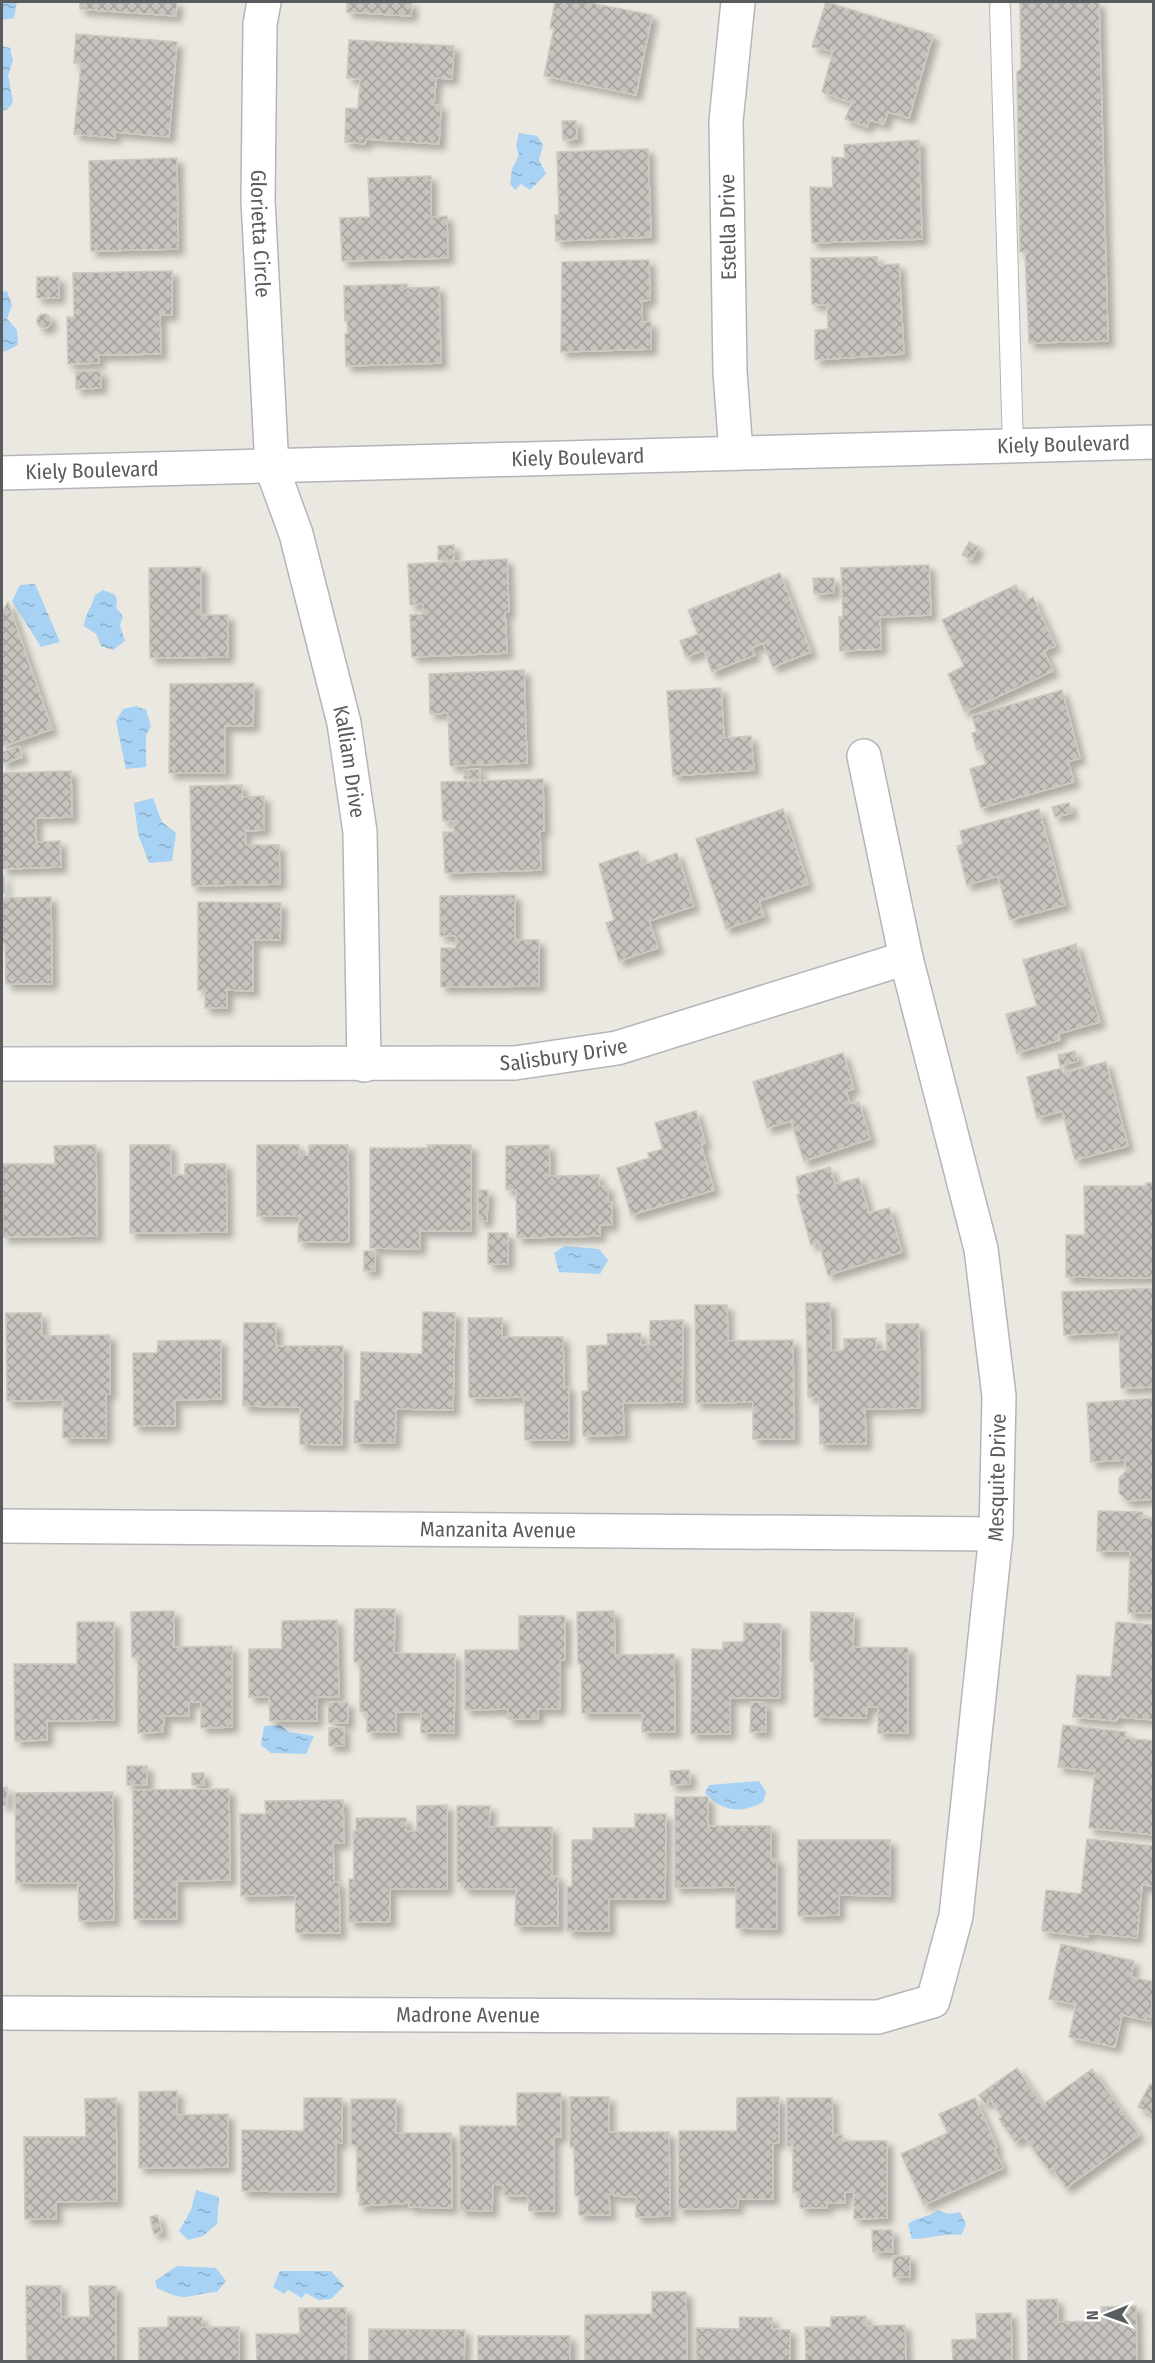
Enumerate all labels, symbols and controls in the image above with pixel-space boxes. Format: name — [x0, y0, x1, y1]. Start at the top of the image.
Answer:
street label: Glorietta Circle — [245, 170, 276, 298]
street label: Estella Drive — [714, 174, 742, 280]
street label: Kiely Boulevard — [997, 430, 1130, 459]
street label: Kiely Boulevard — [511, 443, 645, 472]
street label: Kiely Boulevard — [25, 456, 159, 485]
street label: Kalliam Drive — [327, 703, 371, 820]
street label: Salisbury Drive — [500, 1033, 631, 1077]
street label: Mesquite Drive — [982, 1413, 1012, 1543]
street label: Manzanita Avenue — [420, 1516, 576, 1544]
street label: Madrone Avenue — [396, 2002, 540, 2028]
north arrow — [1077, 2285, 1137, 2345]
text: N — [1083, 2310, 1102, 2320]

